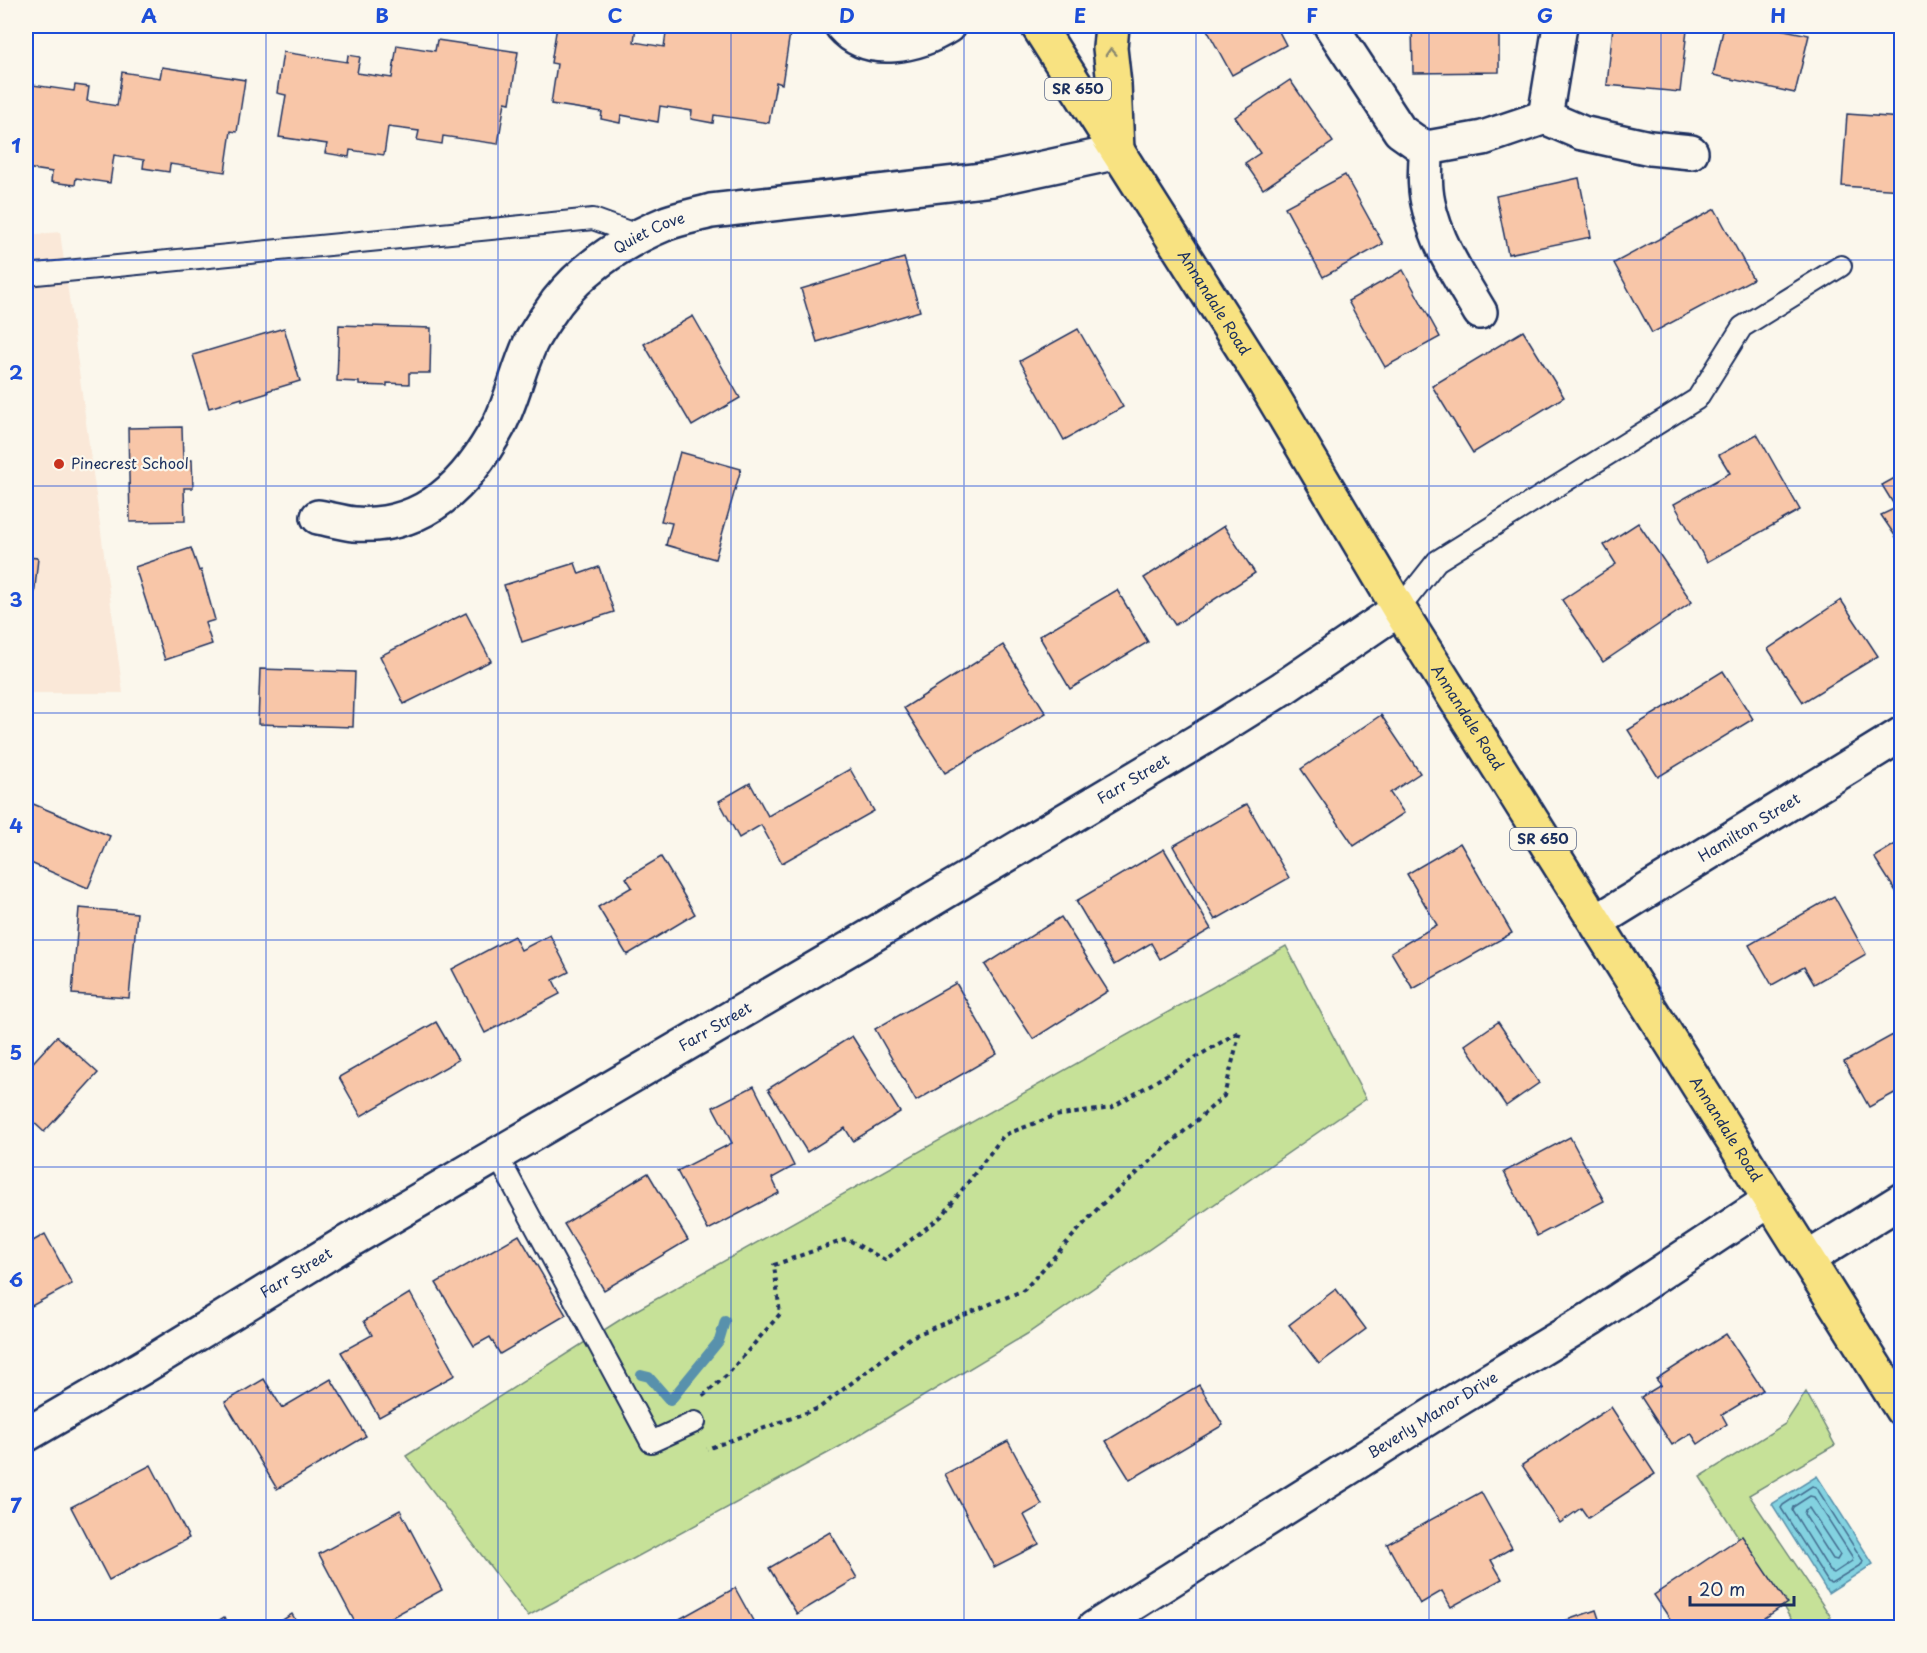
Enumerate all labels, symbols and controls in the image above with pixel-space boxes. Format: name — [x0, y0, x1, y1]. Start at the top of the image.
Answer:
text: A — [141, 0, 157, 30]
text: B — [375, 0, 389, 30]
text: C — [607, 0, 623, 30]
text: D — [839, 0, 855, 30]
text: E — [1074, 0, 1086, 30]
text: F — [1306, 0, 1318, 30]
text: G — [1537, 0, 1553, 30]
text: H — [1770, 0, 1786, 30]
one-way arrow — [1105, 47, 1118, 56]
road number: SR 650 — [1045, 78, 1111, 100]
text: 1 — [11, 130, 21, 160]
street label: Quiet Cove — [608, 205, 687, 259]
street label: Annandale Road — [1173, 245, 1257, 359]
text: 2 — [9, 357, 23, 387]
place label: Pinecrest School — [71, 451, 189, 474]
marker: Pinecrest School — [52, 457, 66, 471]
text: 3 — [9, 584, 23, 614]
street label: Annandale Road — [1427, 659, 1510, 774]
street label: Farr Street — [1092, 748, 1173, 809]
street label: Hamilton Street — [1693, 786, 1804, 867]
text: 4 — [9, 810, 23, 840]
road number: SR 650 — [1510, 828, 1576, 850]
street label: Farr Street — [674, 995, 755, 1056]
text: 5 — [10, 1037, 22, 1067]
street label: Annandale Road — [1685, 1071, 1769, 1186]
street label: Farr Street — [255, 1241, 336, 1303]
text: 6 — [9, 1264, 23, 1294]
street label: Beverly Manor Drive — [1362, 1365, 1502, 1463]
text: 7 — [10, 1490, 22, 1520]
scale bar — [1690, 1569, 1794, 1607]
text: 20 m — [1699, 1575, 1745, 1602]

